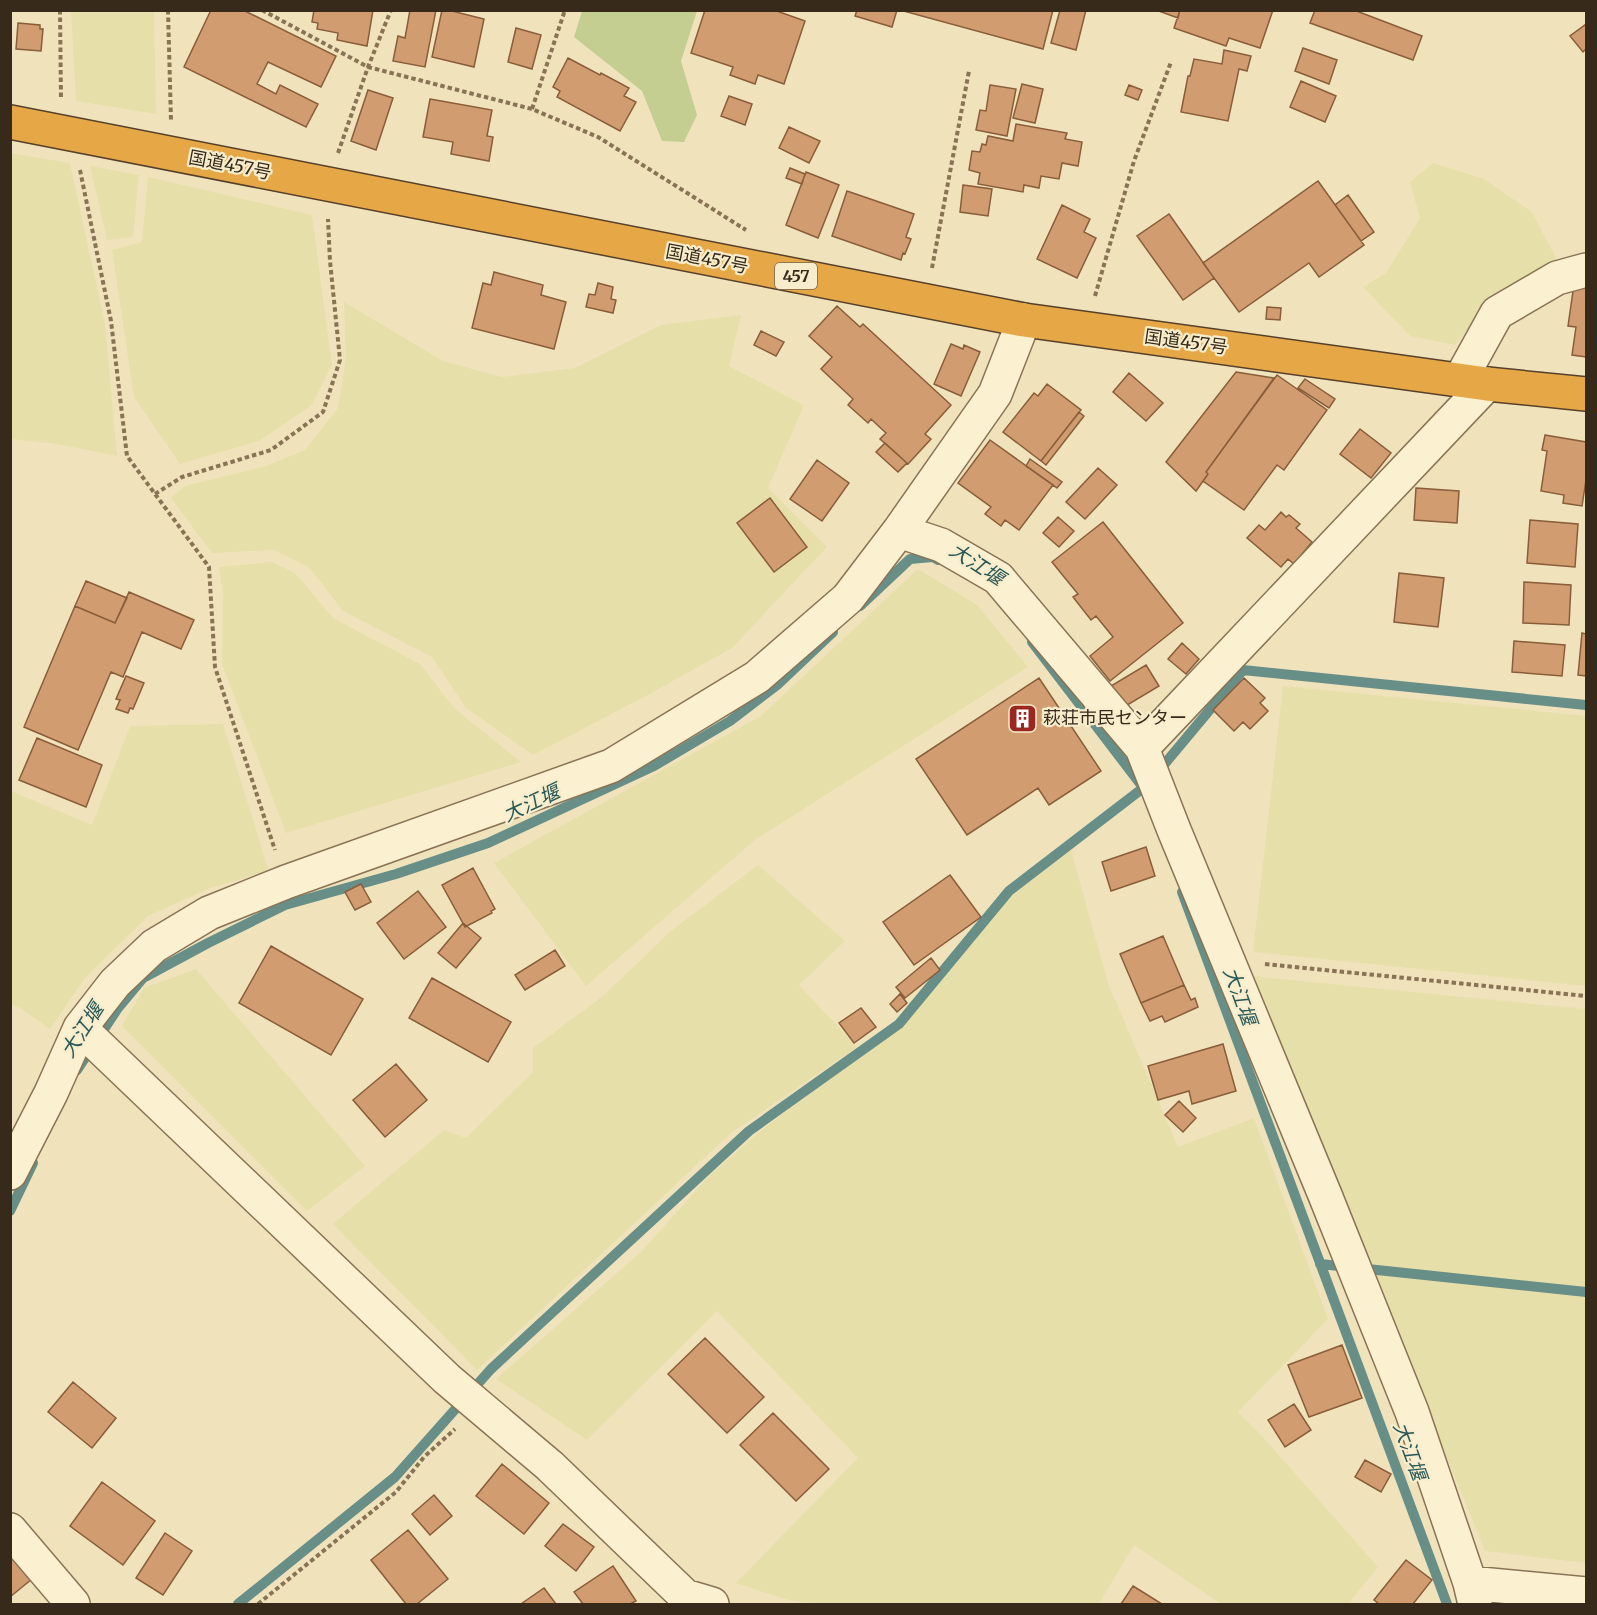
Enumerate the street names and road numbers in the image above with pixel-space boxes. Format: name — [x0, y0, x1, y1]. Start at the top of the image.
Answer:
street label: 国道457号 — [187, 145, 273, 184]
street label: 国道457号 — [664, 239, 750, 278]
road number: 457 — [775, 263, 817, 289]
street label: 国道457号 — [1143, 324, 1229, 359]

